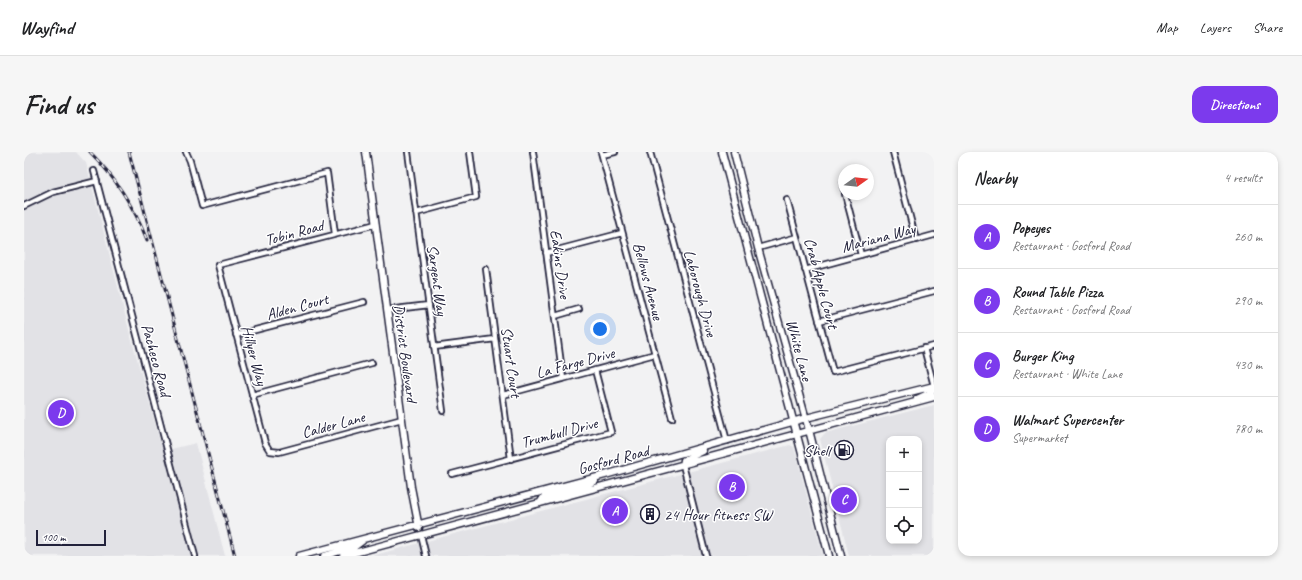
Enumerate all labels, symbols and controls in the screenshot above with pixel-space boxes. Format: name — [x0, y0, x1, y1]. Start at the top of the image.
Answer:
text: Wayfind — [20, 16, 73, 40]
text: Map — [1156, 19, 1178, 36]
text: Layers — [1200, 19, 1231, 36]
text: Share — [1253, 19, 1282, 36]
button: Directions — [1192, 86, 1278, 123]
text: Find us — [24, 87, 94, 122]
north arrow — [838, 164, 874, 200]
text: Nearby — [974, 168, 1017, 189]
text: 4 results — [1224, 170, 1262, 186]
street label: Tobin Road — [263, 215, 328, 250]
street label: Mariana Way — [839, 218, 919, 257]
text: Popeyes — [1012, 219, 1050, 238]
street label: Eakins Drive — [545, 228, 575, 302]
text: A — [984, 229, 990, 245]
text: 260 m — [1234, 229, 1262, 245]
street label: Crab Apple Court — [799, 236, 843, 332]
text: Restaurant · Gosford Road — [1012, 238, 1130, 254]
street label: Bellows Avenue — [628, 240, 668, 324]
street label: Sargent Way — [422, 244, 452, 318]
street label: Laborough Drive — [679, 248, 722, 341]
text: Round Table Pizza — [1012, 283, 1103, 302]
street label: Alden Court — [264, 289, 332, 325]
text: B — [984, 293, 990, 309]
text: 290 m — [1234, 293, 1262, 309]
text: Restaurant · Gosford Road — [1012, 302, 1130, 318]
street label: District Boulevard — [388, 303, 422, 406]
street label: White Lane — [781, 317, 817, 385]
your location — [590, 319, 610, 339]
street label: Pacheco Road — [137, 322, 176, 401]
street label: Hillyer Way — [236, 323, 272, 389]
street label: Stuart Court — [496, 326, 526, 400]
street label: La Farge Drive — [534, 342, 618, 383]
text: Burger King — [1012, 347, 1073, 366]
text: C — [984, 357, 990, 373]
text: 430 m — [1234, 357, 1262, 373]
text: Restaurant · White Lane — [1012, 366, 1122, 382]
pin: D — [48, 398, 74, 428]
street label: Calder Lane — [300, 407, 369, 443]
text: Walmart Supercenter — [1012, 411, 1123, 430]
street label: Trumbull Drive — [519, 413, 601, 453]
text: D — [983, 421, 991, 437]
text: 780 m — [1234, 421, 1262, 437]
text: Supermarket — [1012, 430, 1067, 446]
map controls — [886, 436, 922, 544]
button: + — [886, 436, 922, 472]
fuel station icon: Shell — [833, 439, 855, 461]
street label: Gosford Road — [576, 440, 653, 479]
place label: Shell — [804, 441, 833, 461]
pin: B — [719, 472, 745, 502]
button: − — [886, 472, 922, 508]
pin: C — [831, 485, 857, 515]
pin: A — [602, 496, 628, 526]
building icon: 24 Hour fitness SW — [639, 503, 661, 525]
place label: 24 Hour fitness SW — [664, 505, 773, 525]
button: locate — [886, 508, 922, 544]
scale bar — [36, 528, 106, 547]
text: 100 m — [42, 530, 66, 544]

